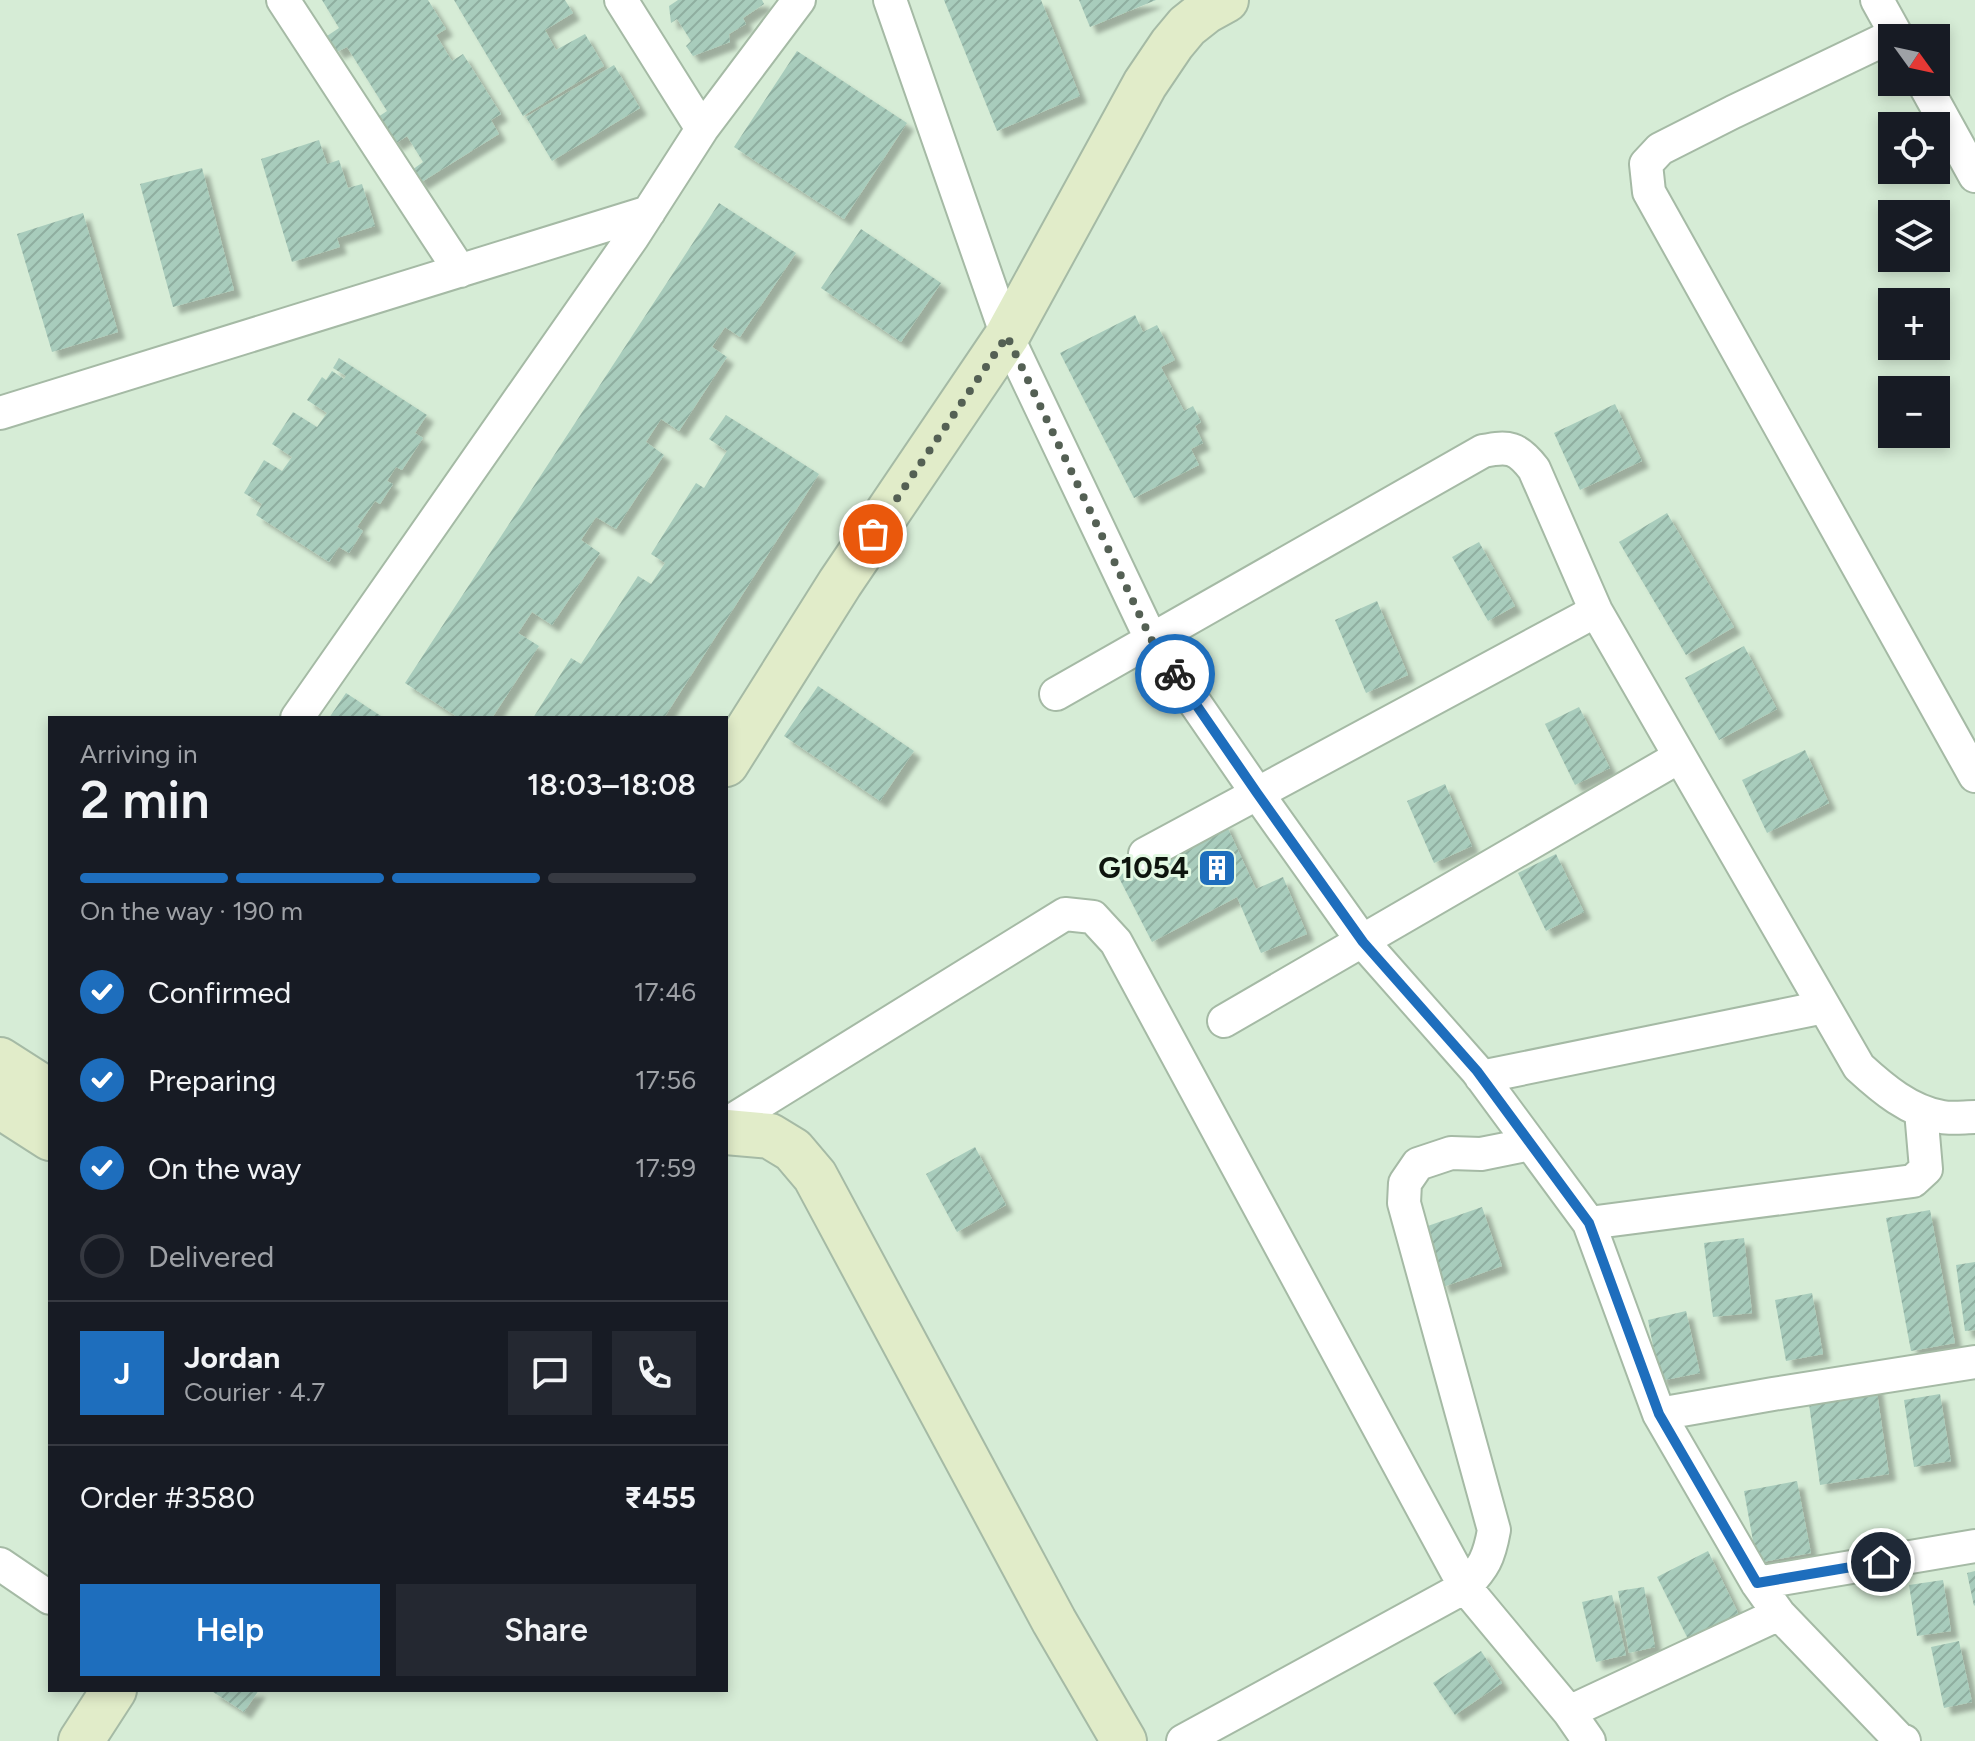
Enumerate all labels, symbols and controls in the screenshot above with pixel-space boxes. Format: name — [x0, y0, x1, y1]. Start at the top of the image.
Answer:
north arrow — [1878, 24, 1950, 96]
map controls — [1878, 24, 1950, 448]
button: locate — [1878, 112, 1950, 184]
button: layers — [1878, 200, 1950, 272]
button: + — [1878, 288, 1950, 360]
button: − — [1878, 376, 1950, 448]
pin — [839, 500, 907, 568]
icon: bag — [851, 512, 895, 556]
courier — [1135, 634, 1215, 714]
icon: bike — [1153, 652, 1197, 696]
text: Arriving in — [80, 738, 198, 770]
text: 18:03–18:08 — [527, 766, 696, 803]
text: 2 min — [80, 769, 209, 831]
building icon: G1054 — [1196, 847, 1238, 889]
place label: G1054 — [1098, 849, 1189, 886]
text: On the way · 190 m — [80, 895, 303, 927]
icon: check — [80, 970, 124, 1014]
text: Confirmed — [148, 974, 291, 1011]
text: 17:46 — [634, 976, 696, 1008]
icon: check — [80, 1058, 124, 1102]
text: Preparing — [148, 1062, 276, 1099]
text: 17:56 — [635, 1064, 696, 1096]
icon: check — [80, 1146, 124, 1190]
text: On the way — [148, 1150, 301, 1187]
text: 17:59 — [635, 1152, 696, 1184]
text: Delivered — [148, 1238, 274, 1275]
button: chat — [508, 1331, 592, 1415]
button: phone — [612, 1331, 696, 1415]
text: Jordan — [184, 1339, 280, 1376]
text: J — [114, 1355, 130, 1392]
text: Courier · 4.7 — [184, 1376, 325, 1408]
text: Order #3580 — [80, 1479, 255, 1516]
text: ₹455 — [624, 1479, 696, 1516]
pin — [1847, 1528, 1915, 1596]
icon: home — [1859, 1540, 1903, 1584]
button: Help — [80, 1584, 380, 1676]
button: Share — [396, 1584, 696, 1676]

